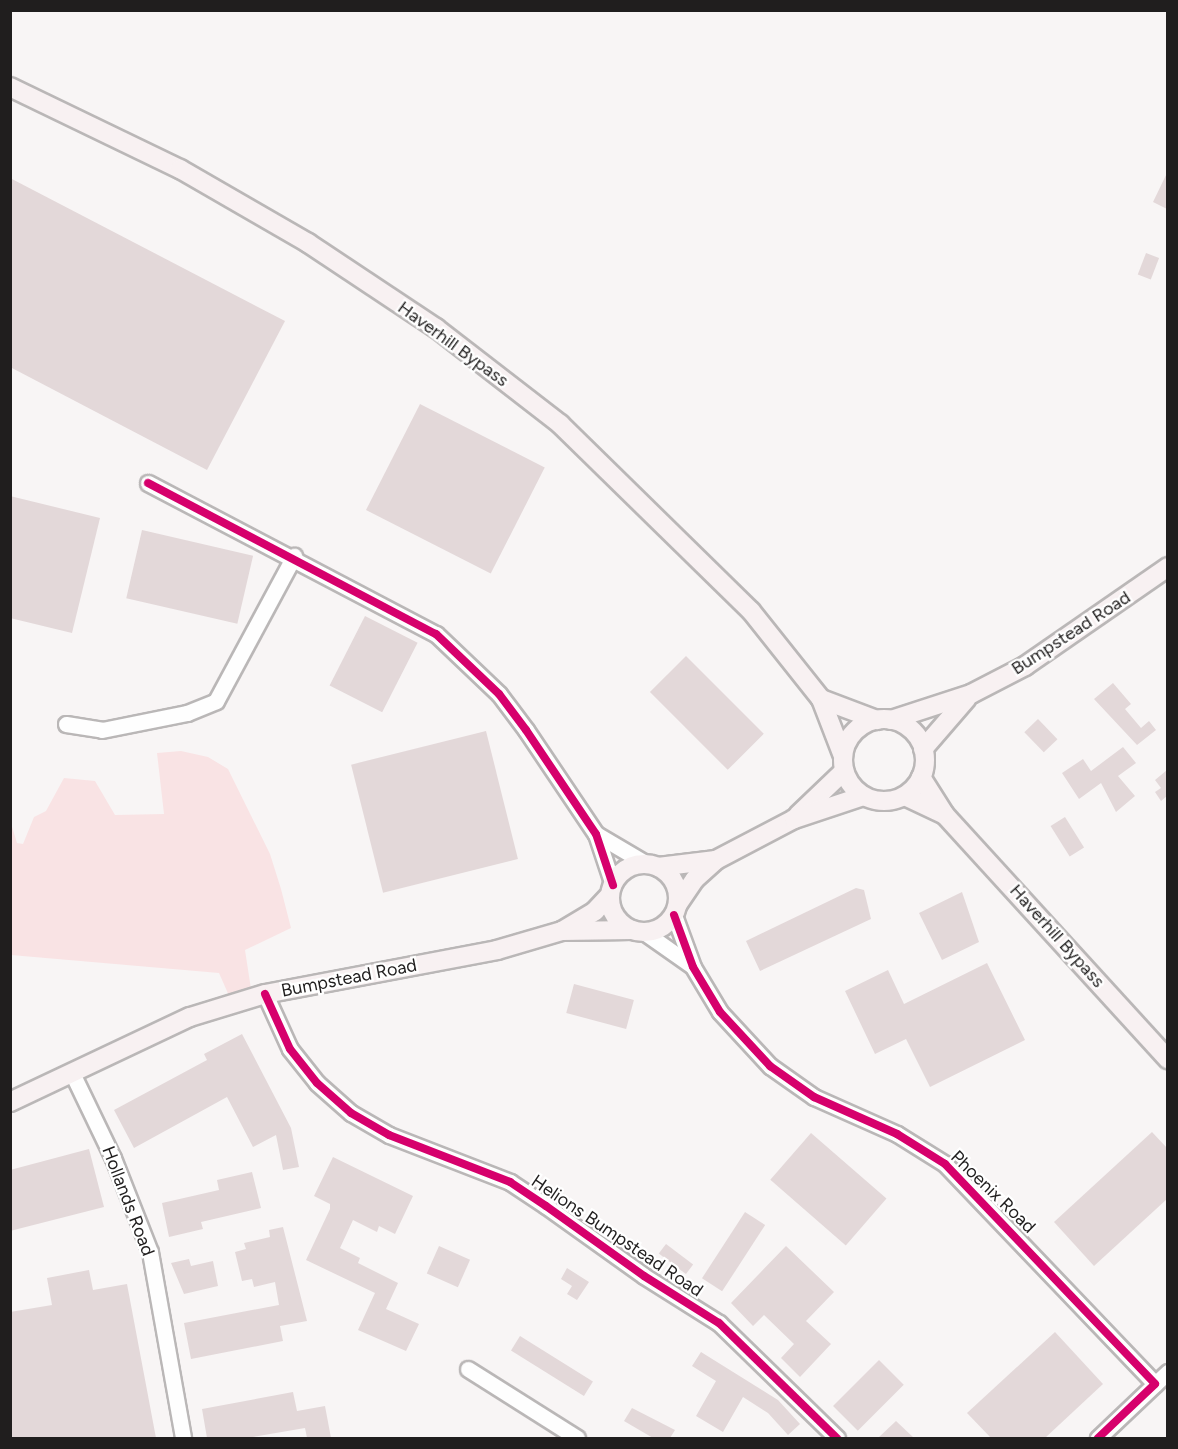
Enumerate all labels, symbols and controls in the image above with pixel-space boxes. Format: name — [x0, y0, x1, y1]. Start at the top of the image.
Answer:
street label: Haverhill Bypass — [394, 297, 512, 391]
street label: Bumpstead Road — [1007, 586, 1135, 680]
street label: Haverhill Bypass — [1005, 880, 1109, 992]
street label: Bumpstead Road — [279, 954, 419, 1002]
street label: Hollands Road — [97, 1143, 159, 1259]
street label: Phoenix Road — [946, 1146, 1040, 1238]
street label: Helions Bumpstead Road — [527, 1170, 707, 1302]

